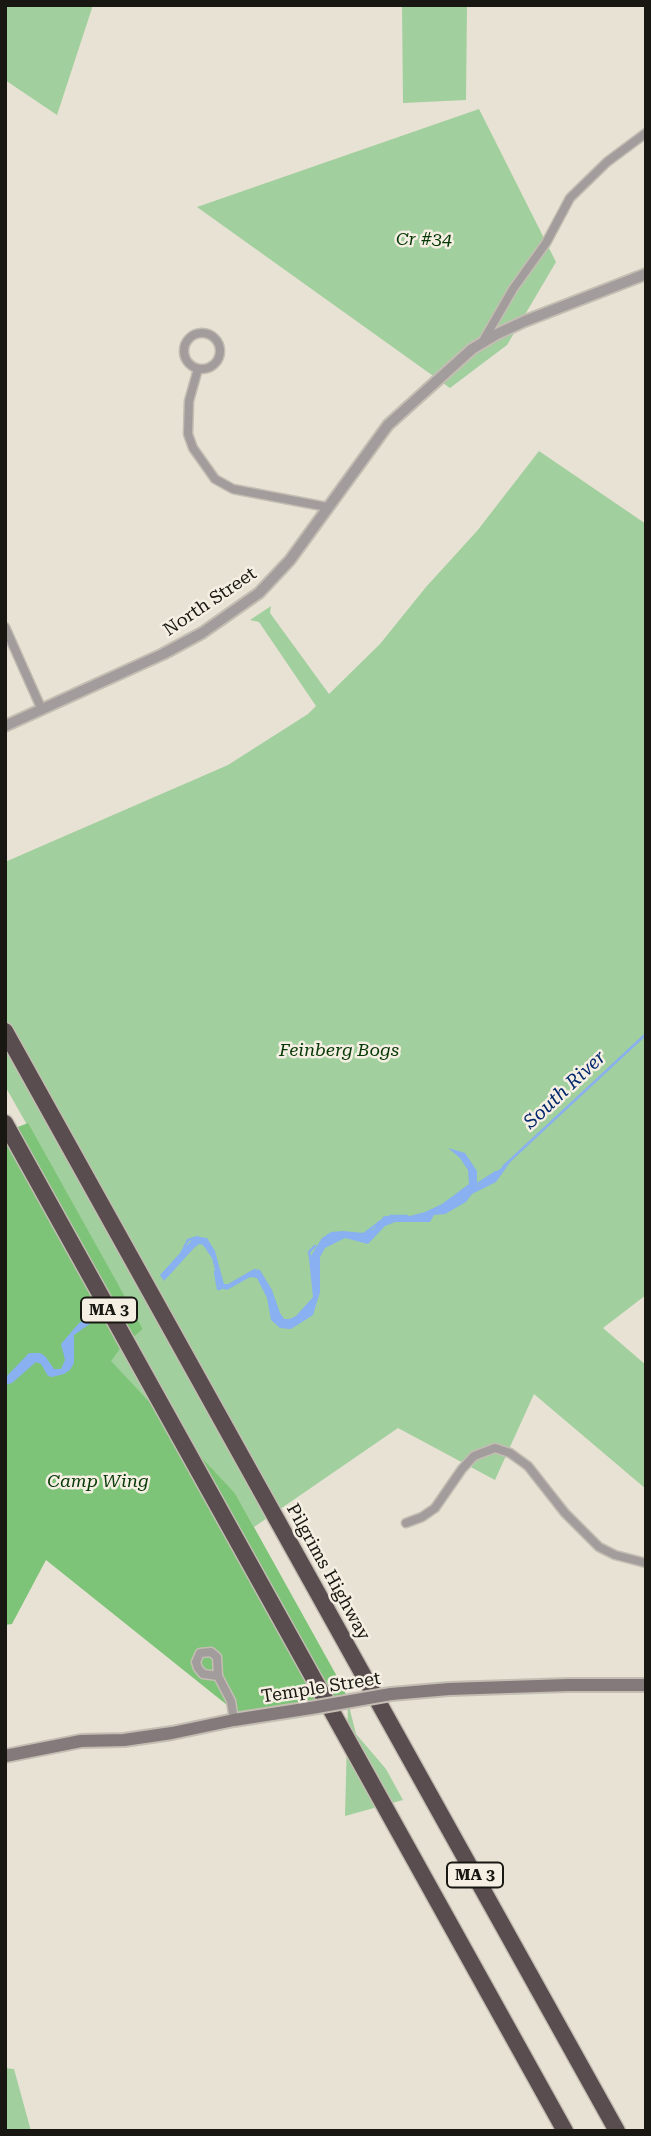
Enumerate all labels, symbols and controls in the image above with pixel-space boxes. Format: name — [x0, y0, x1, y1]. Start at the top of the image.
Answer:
park label: Cr #34 — [396, 229, 452, 251]
street label: North Street — [159, 563, 261, 641]
park label: Feinberg Bogs — [279, 1040, 399, 1062]
water label: South River — [519, 1046, 611, 1134]
road number: MA 3 — [81, 1298, 137, 1322]
park label: Camp Wing — [47, 1471, 149, 1493]
street label: Pilgrims Highway — [282, 1500, 374, 1644]
street label: Temple Street — [260, 1668, 382, 1708]
road number: MA 3 — [447, 1862, 503, 1887]

